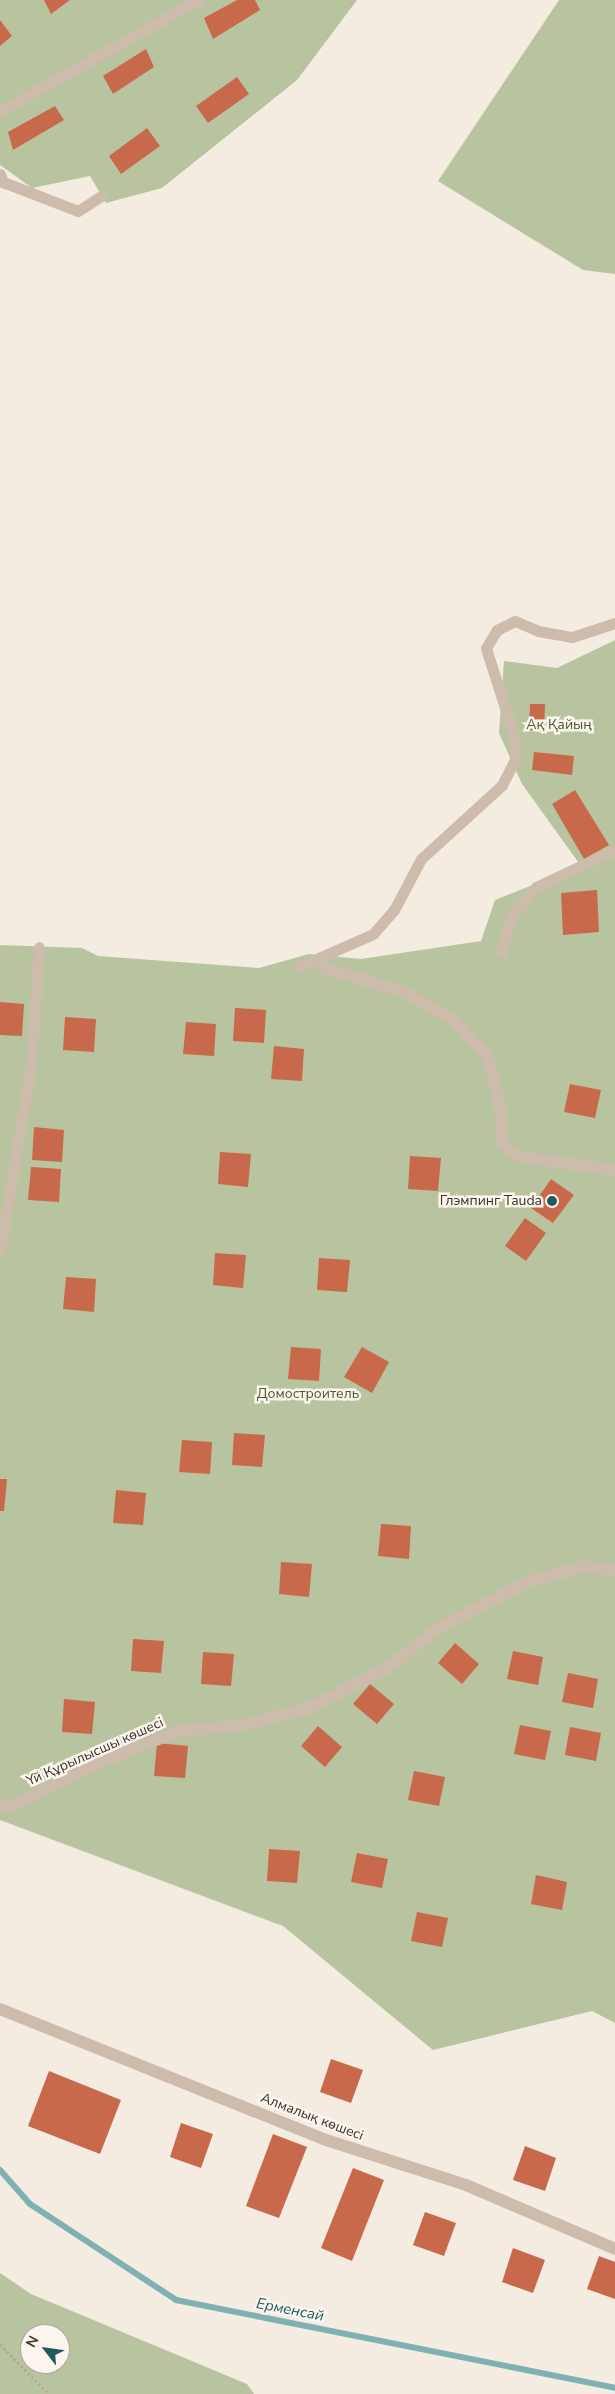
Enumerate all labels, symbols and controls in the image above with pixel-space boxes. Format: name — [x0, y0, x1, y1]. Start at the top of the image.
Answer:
park label: Ақ Қайың — [526, 717, 592, 733]
place label: Глэмпинг Tauda — [440, 1193, 542, 1209]
marker: Глэмпинг Tauda — [546, 1195, 558, 1207]
park label: Домостроитель — [257, 1386, 359, 1402]
street label: Үй Құрылысшы көшесі — [24, 1714, 166, 1790]
street label: Алмалық көшесі — [258, 2090, 366, 2144]
water label: Ерменсай — [255, 2295, 325, 2325]
north arrow — [20, 2324, 70, 2374]
text: N — [22, 2332, 43, 2351]

